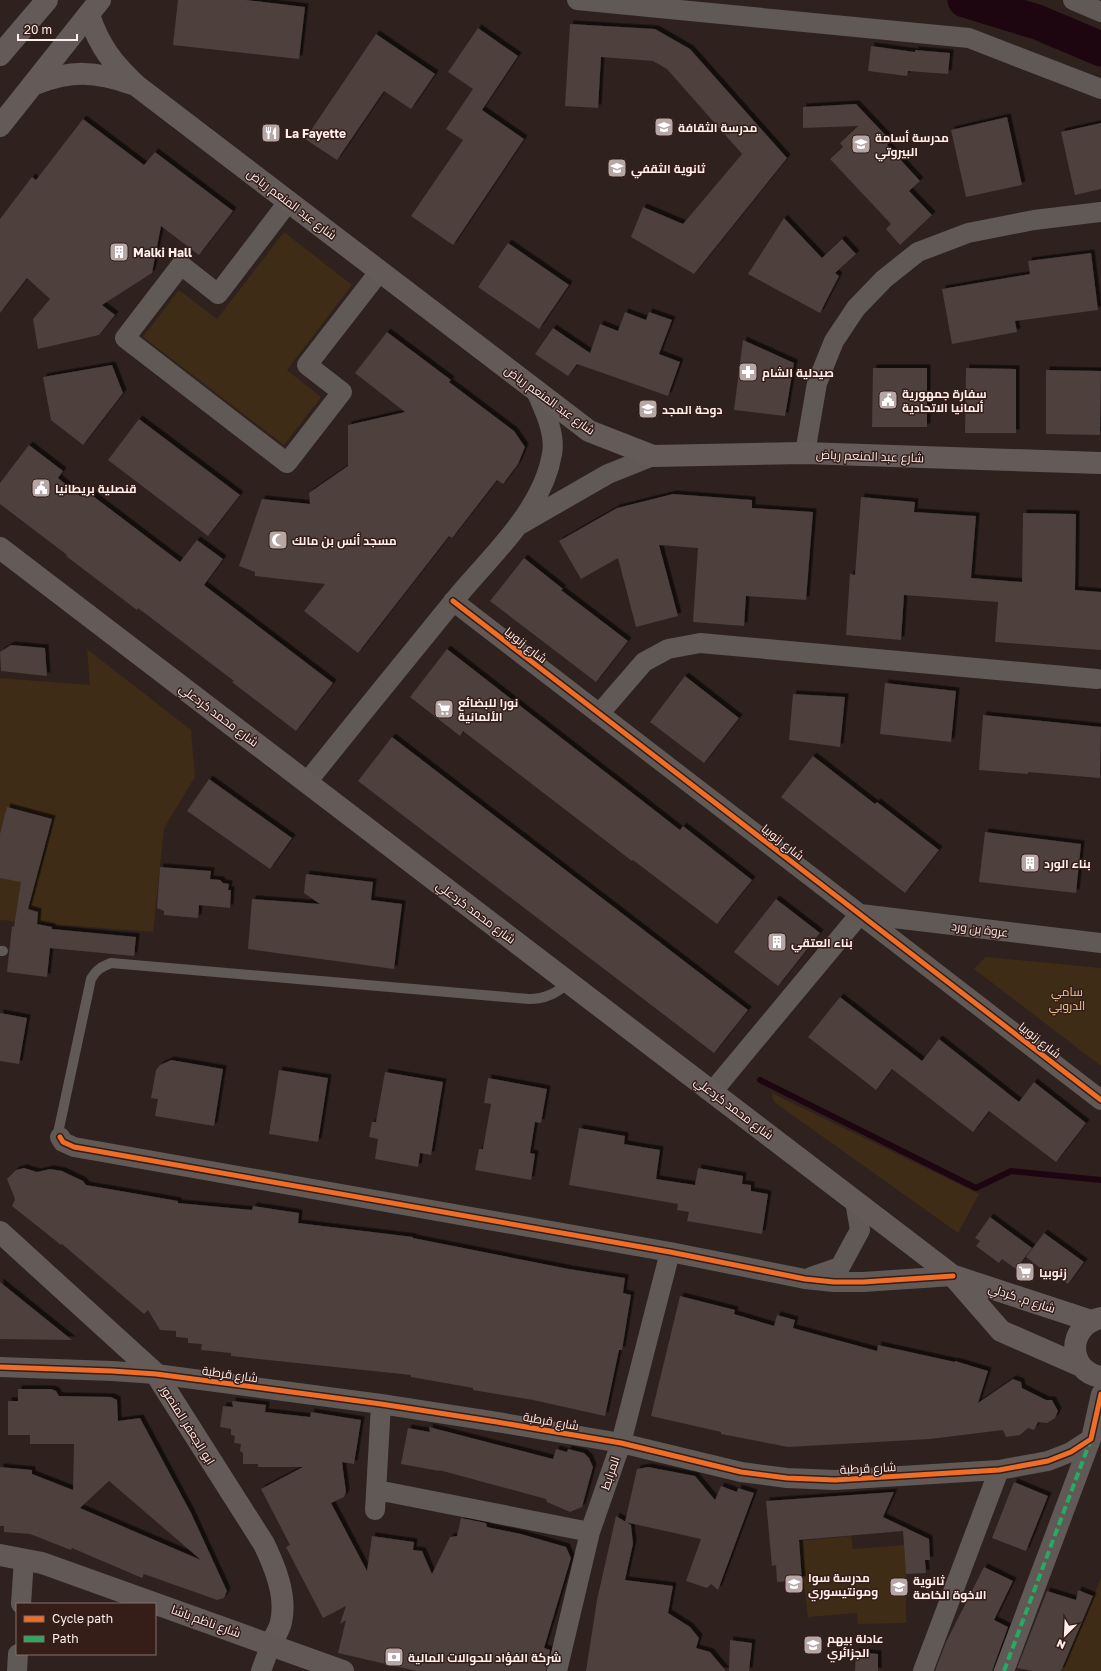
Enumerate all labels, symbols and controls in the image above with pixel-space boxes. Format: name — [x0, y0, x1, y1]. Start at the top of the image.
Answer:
scale bar — [18, 16, 77, 42]
text: 20 m — [24, 22, 52, 37]
school or university icon: مدرسة الثقافة — [653, 116, 675, 138]
place label: مدرسة الثقافة — [678, 120, 757, 136]
restaurant icon: La Fayette — [260, 122, 282, 144]
place label: La Fayette — [285, 126, 346, 141]
place label: مدرسة أسامة البيروتي — [875, 130, 949, 162]
school or university icon: مدرسة أسامة البيروتي — [850, 133, 872, 155]
school or university icon: ثانوية الثقفي — [606, 157, 628, 179]
place label: ثانوية الثقفي — [631, 161, 706, 179]
street label: شارع عبد المنعم رياض — [244, 165, 340, 243]
building icon: Malki Hall — [108, 241, 130, 263]
place label: Malki Hall — [133, 245, 192, 260]
pharmacy icon: صيدلية الشام — [737, 361, 759, 383]
street label: شارع عبد المنعم رياض — [501, 362, 598, 439]
place label: صيدلية الشام — [762, 365, 834, 381]
place label: سفارة جمهورية ألمانيا الاتحادية — [902, 386, 987, 415]
public building icon: سفارة جمهورية ألمانيا الاتحادية — [877, 389, 899, 411]
school or university icon: دوحة المجد — [637, 398, 659, 420]
place label: دوحة المجد — [662, 402, 722, 418]
street label: شارع عبد المنعم رياض — [816, 447, 924, 466]
public building icon: قنصلية بريطانيا — [30, 477, 52, 499]
place label: قنصلية بريطانيا — [55, 481, 137, 497]
mosque icon: مسجد أنس بن مالك — [267, 529, 289, 551]
place label: مسجد أنس بن مالك — [292, 533, 397, 549]
street label: شارع زنوبيا — [501, 624, 550, 667]
street label: شارع محمد كردعلي — [175, 680, 262, 752]
place label: نورا للبضائع الألمانية — [458, 695, 518, 724]
supermarket icon: نورا للبضائع الألمانية — [433, 698, 455, 720]
street label: شارع زنوبيا — [758, 821, 807, 864]
building icon: بناء الورد — [1019, 852, 1041, 874]
place label: بناء الورد — [1044, 856, 1091, 872]
street label: شارع محمد كردعلي — [432, 877, 519, 949]
street label: عروة بن ورد — [951, 918, 1009, 940]
building icon: بناء العتقي — [766, 931, 788, 953]
place label: بناء العتقي — [791, 935, 853, 953]
park label: سامي الدروبي — [1049, 984, 1085, 1016]
street label: شارع زنوبيا — [1015, 1019, 1064, 1062]
street label: شارع محمد كردعلي — [690, 1073, 777, 1145]
supermarket icon: زنوبيا — [1014, 1261, 1036, 1283]
place label: زنوبيا — [1039, 1265, 1067, 1281]
street label: شارع م. كردلي — [986, 1280, 1057, 1319]
street label: شارع قرطبة — [201, 1363, 259, 1386]
street label: ابو الجعفر المنصور — [157, 1382, 218, 1467]
street label: شارع قرطبة — [522, 1409, 580, 1434]
street label: المرابط — [597, 1454, 623, 1492]
street label: شارع قرطبة — [839, 1459, 897, 1478]
place label: مدرسة سوا ومونتيسوري — [808, 1570, 878, 1602]
school or university icon: مدرسة سوا ومونتيسوري — [783, 1573, 805, 1595]
place label: ثانوية الاخوة الخاصة — [913, 1573, 987, 1603]
school or university icon: ثانوية الاخوة الخاصة — [888, 1576, 910, 1598]
street label: شارع ناظم باشا — [169, 1601, 243, 1641]
legend — [16, 1603, 156, 1655]
text: Cycle path — [52, 1611, 113, 1626]
north arrow — [1045, 1615, 1085, 1655]
text: Path — [52, 1631, 79, 1646]
place label: عادلة بيهم الجزائري — [827, 1631, 884, 1663]
school or university icon: عادلة بيهم الجزائري — [802, 1634, 824, 1656]
text: N — [1054, 1637, 1067, 1652]
bank icon: شركة الفؤاد للحوالات المالية — [383, 1646, 405, 1668]
place label: شركة الفؤاد للحوالات المالية — [408, 1650, 561, 1666]

